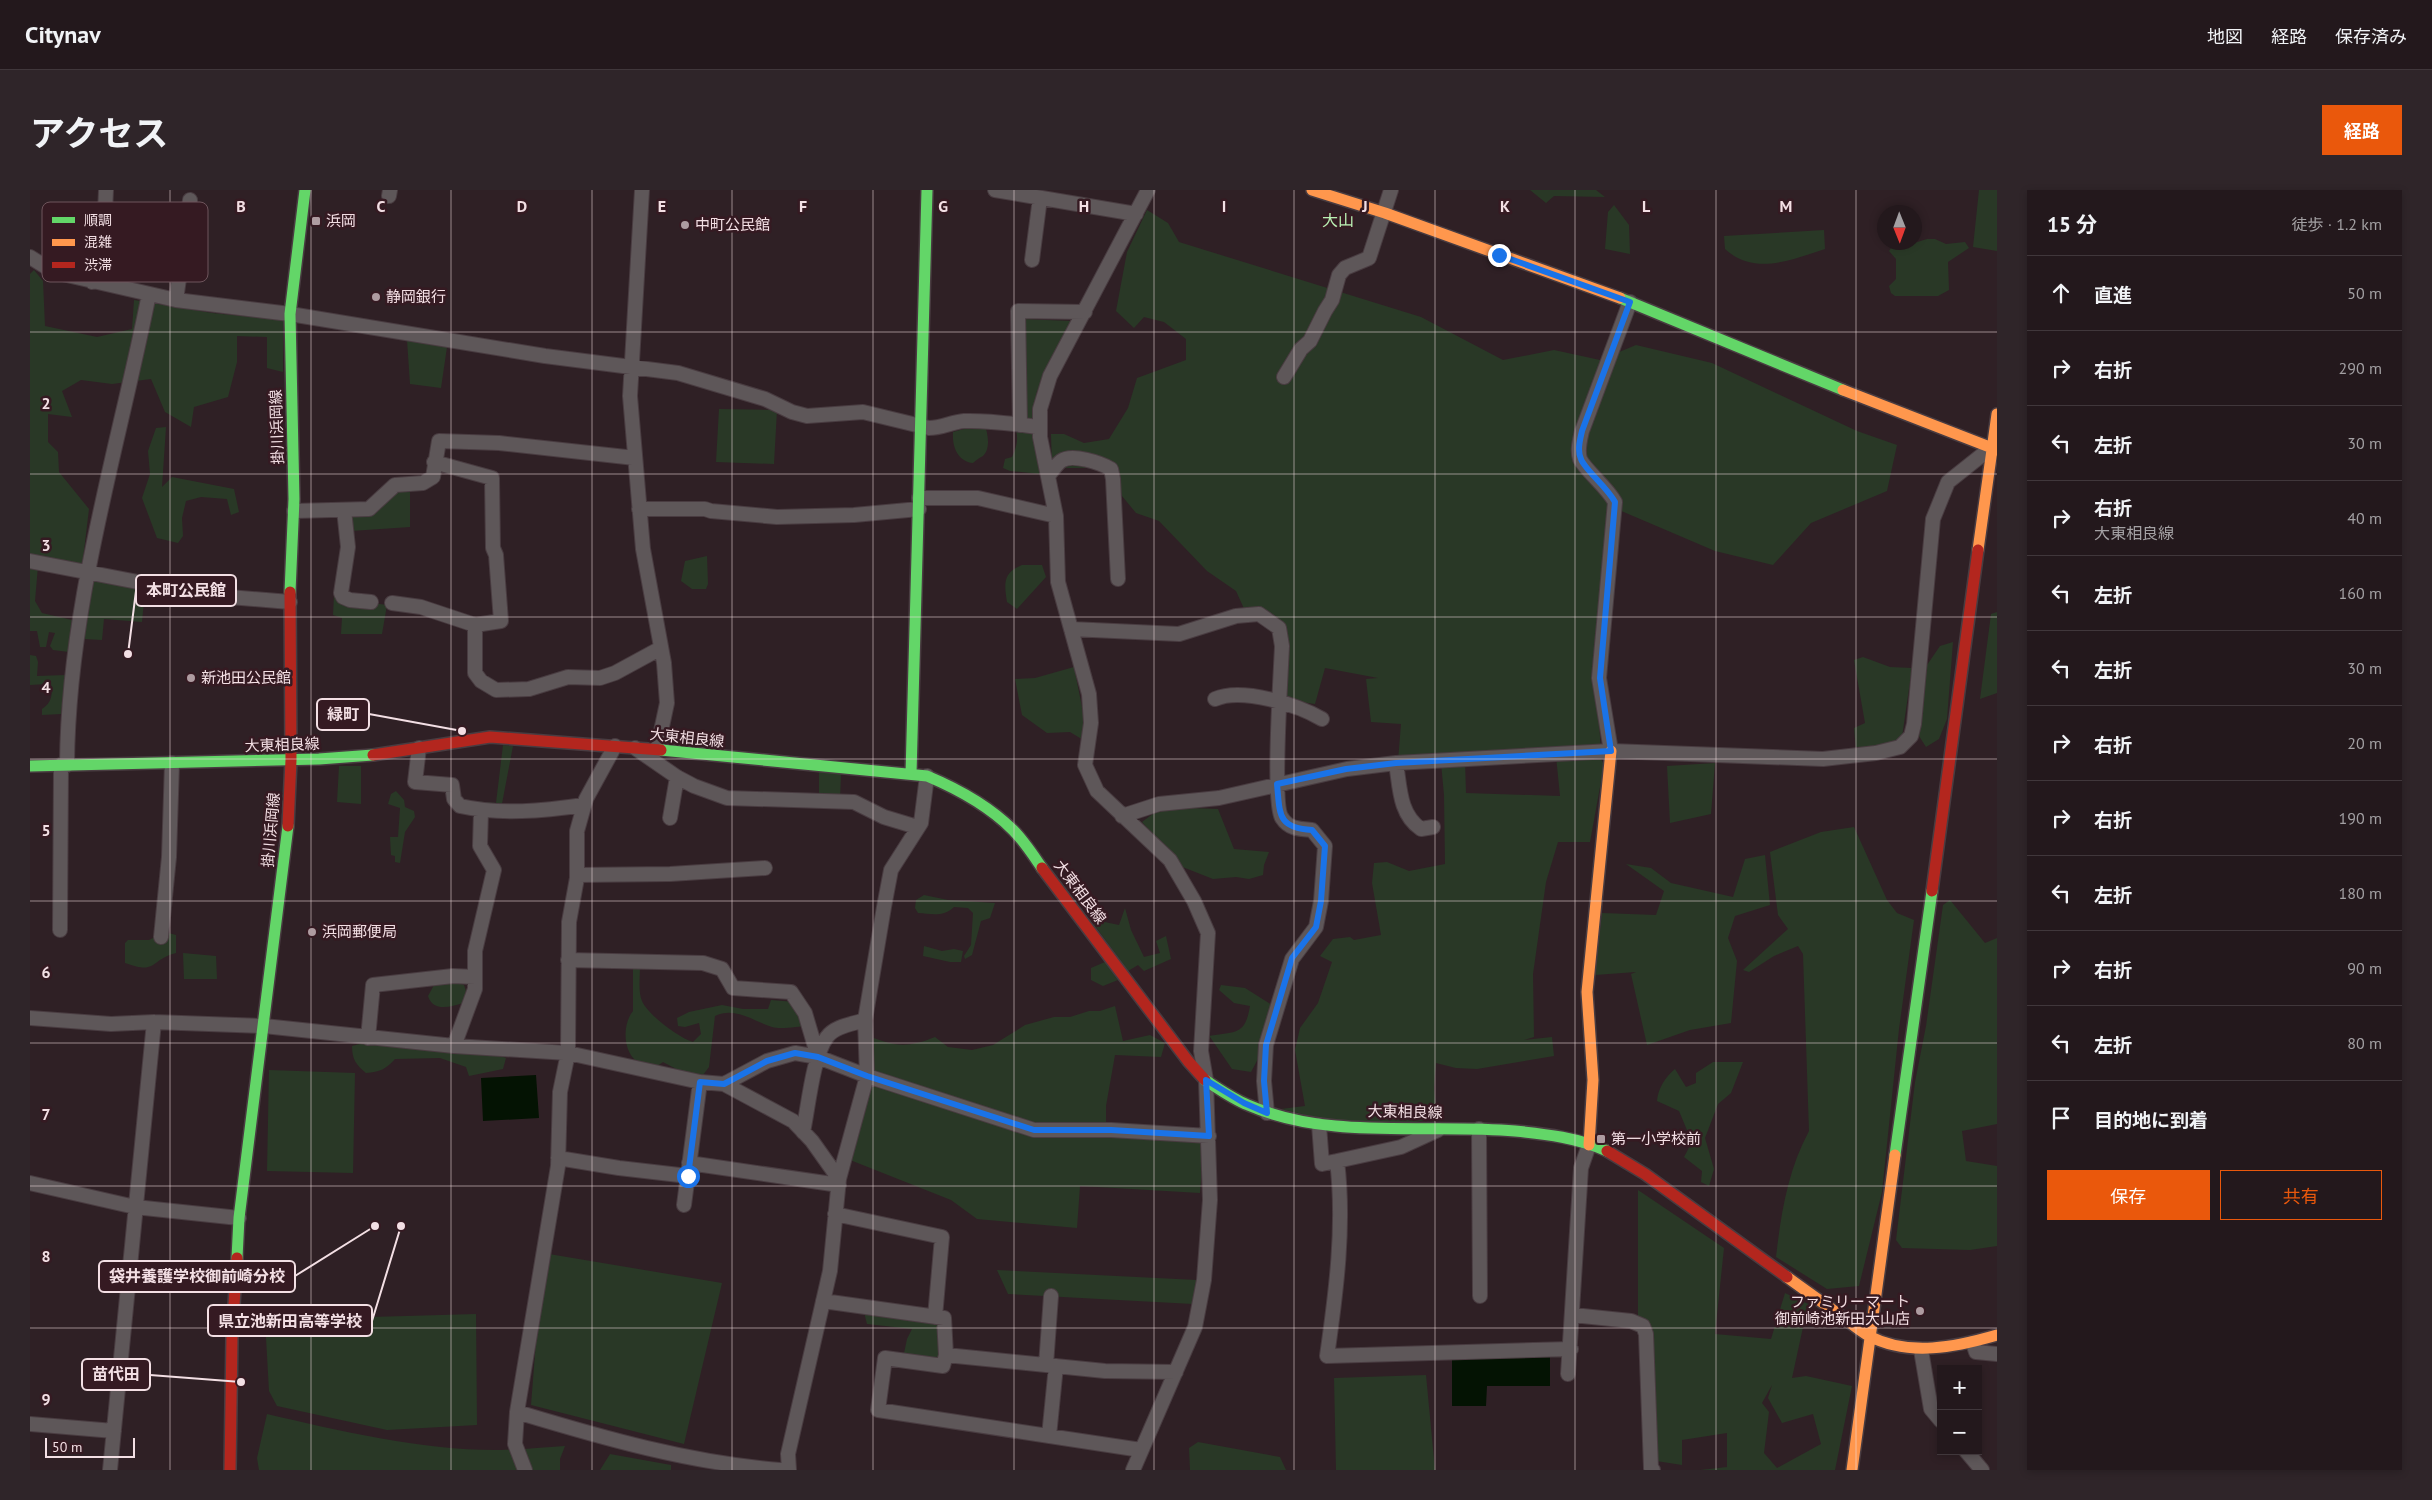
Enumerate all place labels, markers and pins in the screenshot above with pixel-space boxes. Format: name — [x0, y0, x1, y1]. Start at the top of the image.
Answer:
place label: 浜岡 — [326, 211, 356, 230]
marker: 浜岡 — [310, 215, 322, 227]
place label: 中町公民館 — [695, 215, 770, 234]
marker: 中町公民館 — [679, 219, 691, 231]
place label: 静岡銀行 — [386, 287, 446, 306]
marker: 静岡銀行 — [370, 291, 382, 303]
callout: 本町公民館 — [136, 575, 236, 606]
place label: 新池田公民館 — [201, 668, 291, 687]
marker: 新池田公民館 — [185, 672, 197, 684]
callout: 緑町 — [317, 699, 369, 730]
place label: 浜岡郵便局 — [322, 922, 397, 941]
marker: 浜岡郵便局 — [306, 926, 318, 938]
place label: 第一小学校前 — [1611, 1129, 1701, 1148]
marker: 第一小学校前 — [1595, 1133, 1607, 1145]
callout: 袋井養護学校御前崎分校 — [99, 1261, 295, 1292]
place label: ファミリーマート 御前崎池新田大山店 — [1775, 1292, 1910, 1328]
callout: 県立池新田高等学校 — [208, 1305, 372, 1336]
marker: ファミリーマート 御前崎池新田大山店 — [1914, 1305, 1926, 1317]
callout: 苗代田 — [82, 1359, 150, 1390]

